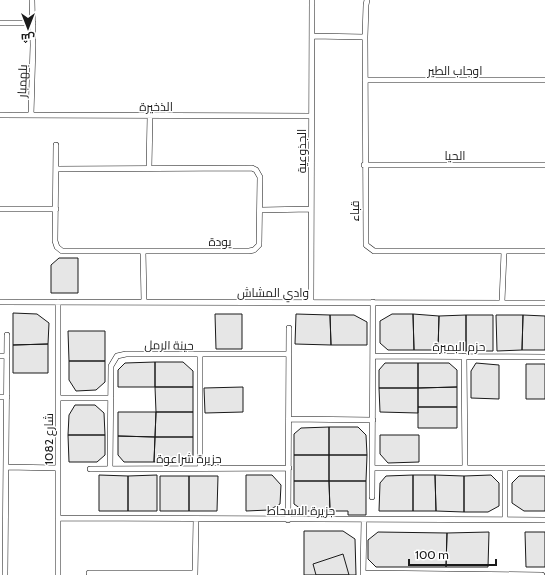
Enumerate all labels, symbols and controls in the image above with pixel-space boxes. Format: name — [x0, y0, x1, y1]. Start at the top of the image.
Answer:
north arrow — [8, 8, 48, 48]
text: ش — [21, 31, 35, 45]
street label: اوجاب الطير — [427, 63, 482, 78]
street label: بلهمبار — [14, 64, 30, 99]
street label: الذخيرة — [139, 99, 173, 114]
street label: الجذوعية — [294, 129, 309, 173]
street label: الحيا — [445, 148, 465, 163]
street label: قباء — [347, 201, 362, 221]
street label: يودة — [209, 234, 232, 249]
street label: وادي المشاش — [237, 285, 309, 303]
street label: حينة الرمل — [144, 337, 194, 353]
street label: حزم البمبرة — [433, 339, 485, 355]
street label: شارع 1082 — [41, 413, 57, 465]
street label: جزيرة شراعوة — [156, 451, 222, 466]
street label: جزيرة الاسحاط — [267, 503, 335, 518]
scale bar — [409, 541, 496, 567]
text: 100 m — [415, 547, 449, 562]

